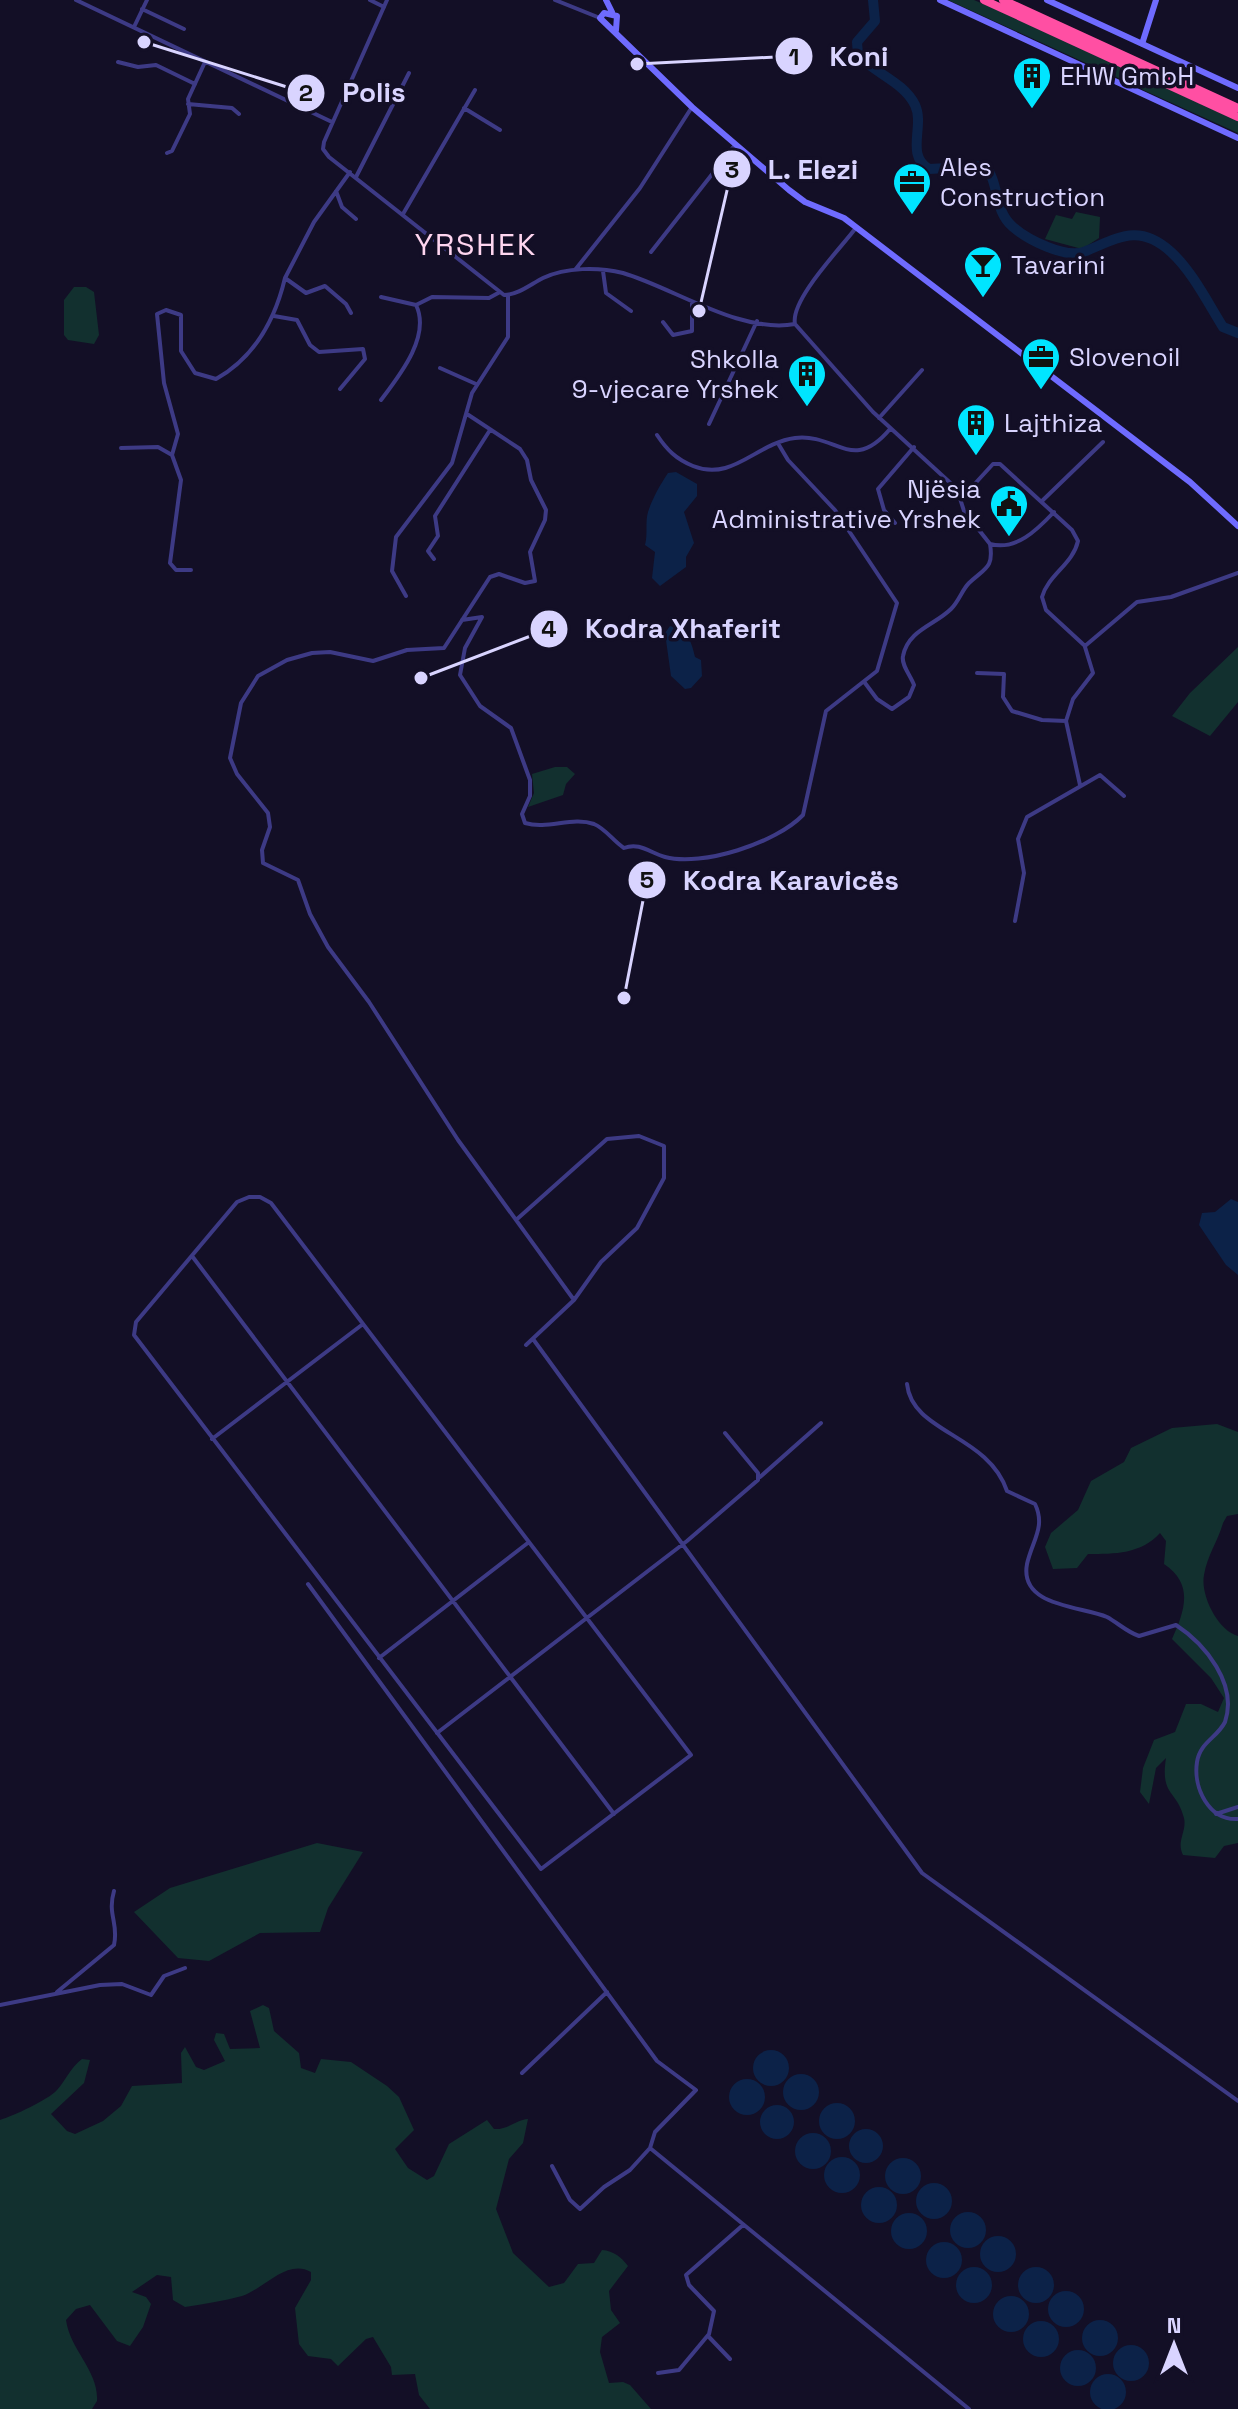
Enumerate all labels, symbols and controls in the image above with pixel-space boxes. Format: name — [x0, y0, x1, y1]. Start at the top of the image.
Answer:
callout: Koni — [774, 30, 905, 82]
text: Koni — [830, 38, 888, 74]
text: 1 — [789, 41, 799, 72]
building icon: EHW GmbH — [1011, 55, 1053, 110]
place label: EHW GmbH — [1060, 59, 1194, 93]
callout: Polis — [286, 67, 422, 119]
text: Polis — [342, 74, 406, 110]
text: 2 — [299, 77, 313, 108]
callout: L. Elezi — [712, 143, 875, 195]
place label: Ales Construction — [940, 150, 1105, 214]
text: L. Elezi — [768, 151, 858, 187]
text: 3 — [725, 154, 739, 185]
office icon: Ales Construction — [891, 161, 933, 216]
district label: YRSHEK — [415, 225, 537, 264]
bar icon: Tavarini — [962, 244, 1004, 299]
place label: Tavarini — [1011, 248, 1105, 282]
office icon: Slovenoil — [1020, 336, 1062, 391]
place label: Slovenoil — [1069, 340, 1180, 374]
place label: Shkolla 9-vjecare Yrshek — [572, 342, 779, 406]
building icon: Shkolla 9-vjecare Yrshek — [786, 353, 828, 408]
building icon: Lajthiza — [955, 402, 997, 457]
place label: Lajthiza — [1004, 406, 1102, 440]
place label: Njësia Administrative Yrshek — [712, 472, 981, 536]
public building icon: Njësia Administrative Yrshek — [988, 483, 1030, 538]
callout: Kodra Xhaferit — [529, 603, 796, 655]
text: Kodra Xhaferit — [585, 610, 781, 646]
text: 4 — [541, 613, 557, 644]
callout: Kodra Karavicës — [627, 854, 915, 906]
text: Kodra Karavicës — [683, 862, 899, 898]
text: 5 — [640, 864, 654, 895]
north arrow — [1134, 2305, 1214, 2385]
text: N — [1167, 2311, 1181, 2339]

